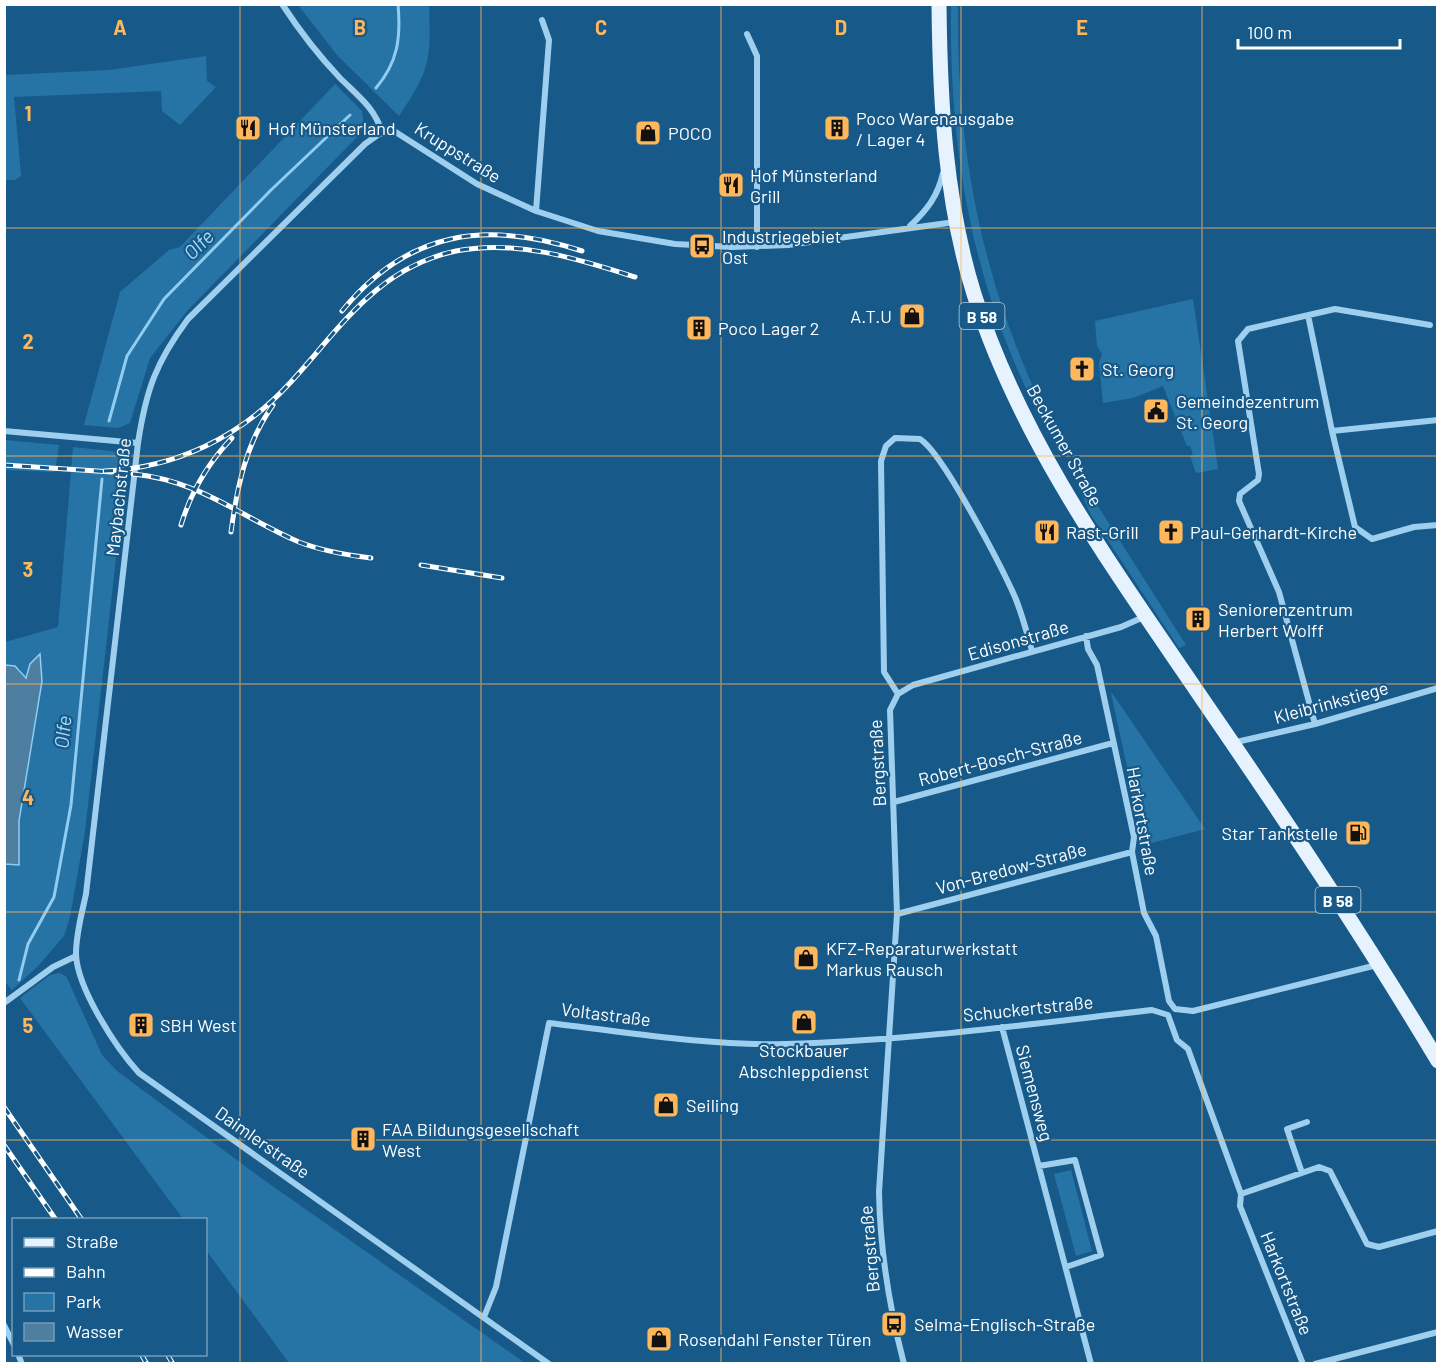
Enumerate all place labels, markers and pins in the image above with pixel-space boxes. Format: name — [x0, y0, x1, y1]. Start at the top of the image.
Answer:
place label: Poco Warenausgabe / Lager 4 — [856, 107, 1014, 150]
restaurant icon: Hof Münsterland — [233, 113, 263, 143]
building icon: Poco Warenausgabe / Lager 4 — [822, 113, 852, 143]
place label: Hof Münsterland — [268, 117, 396, 139]
shop icon: POCO — [633, 118, 663, 148]
place label: POCO — [668, 122, 712, 144]
place label: Hof Münsterland Grill — [750, 164, 878, 207]
restaurant icon: Hof Münsterland Grill — [716, 170, 746, 200]
place label: Industriegebiet Ost — [722, 225, 841, 268]
bus stop icon: Industriegebiet Ost — [687, 231, 717, 261]
shop icon: A.T.U — [897, 301, 927, 331]
place label: A.T.U — [850, 305, 892, 327]
building icon: Poco Lager 2 — [684, 313, 714, 343]
place label: Poco Lager 2 — [718, 317, 819, 339]
church icon: St. Georg — [1067, 354, 1097, 384]
place label: St. Georg — [1102, 358, 1174, 380]
place label: Gemeindezentrum St. Georg — [1176, 390, 1320, 433]
public building icon: Gemeindezentrum St. Georg — [1141, 396, 1171, 426]
restaurant icon: Rast-Grill — [1032, 517, 1062, 547]
church icon: Paul-Gerhardt-Kirche — [1156, 517, 1186, 547]
place label: Rast-Grill — [1066, 521, 1139, 543]
place label: Paul-Gerhardt-Kirche — [1190, 521, 1357, 543]
place label: Seniorenzentrum Herbert Wolff — [1218, 598, 1353, 641]
building icon: Seniorenzentrum Herbert Wolff — [1183, 604, 1213, 634]
fuel station icon: Star Tankstelle — [1343, 818, 1373, 848]
place label: Star Tankstelle — [1221, 822, 1338, 844]
place label: KFZ-Reparaturwerkstatt Markus Rausch — [826, 937, 1018, 980]
shop icon: KFZ-Reparaturwerkstatt Markus Rausch — [791, 943, 821, 973]
shop icon: Stockbauer Abschleppdienst — [789, 1007, 819, 1037]
building icon: SBH West — [126, 1010, 156, 1040]
place label: SBH West — [160, 1014, 237, 1036]
place label: Stockbauer Abschleppdienst — [739, 1039, 869, 1082]
shop icon: Seiling — [651, 1090, 681, 1120]
place label: Seiling — [686, 1094, 739, 1116]
place label: FAA Bildungsgesellschaft West — [382, 1118, 580, 1161]
building icon: FAA Bildungsgesellschaft West — [348, 1124, 378, 1154]
bus stop icon: Selma-Englisch-Straße — [879, 1309, 909, 1339]
place label: Selma-Englisch-Straße — [914, 1313, 1095, 1335]
shop icon: Rosendahl Fenster Türen — [644, 1324, 674, 1354]
place label: Rosendahl Fenster Türen — [678, 1328, 871, 1350]

